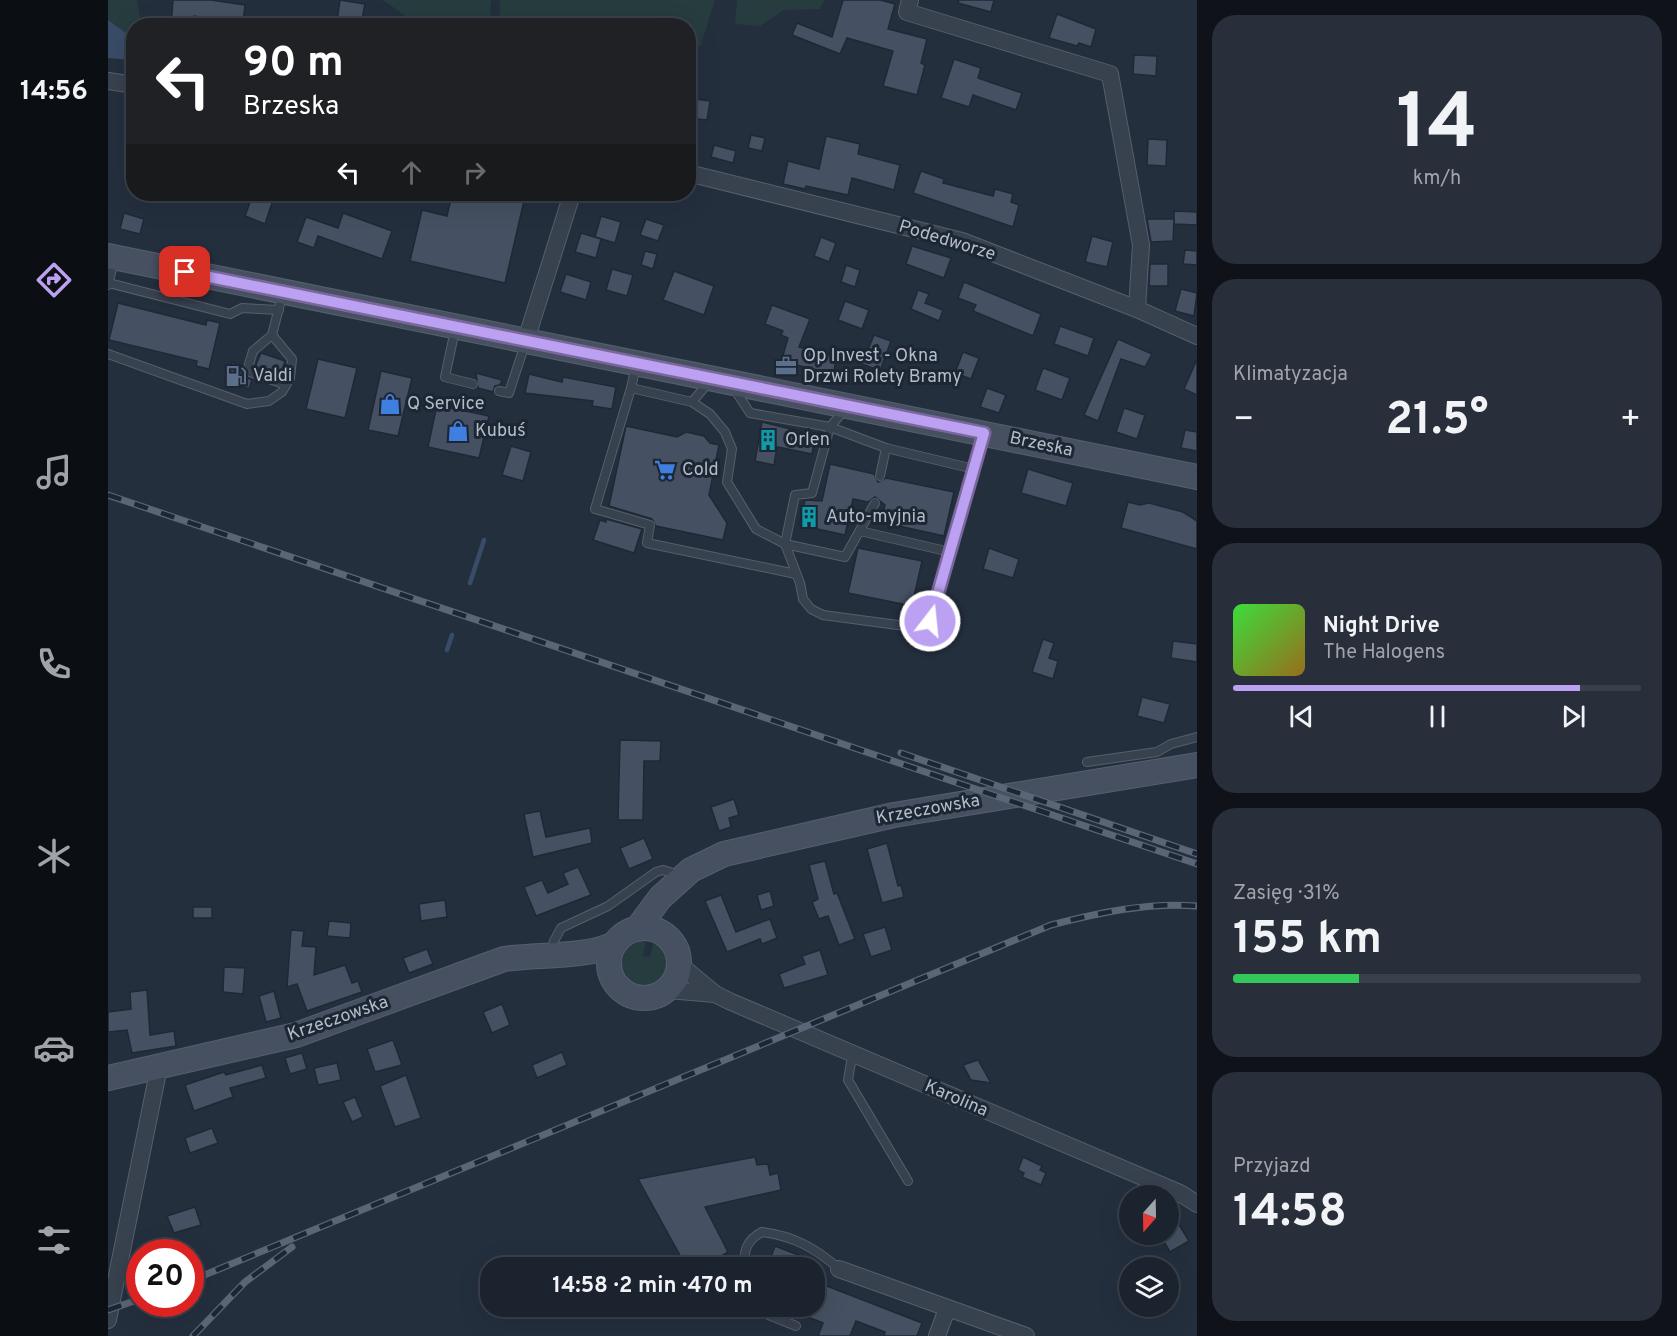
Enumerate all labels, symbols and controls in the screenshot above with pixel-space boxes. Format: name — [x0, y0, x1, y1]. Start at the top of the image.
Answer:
text: 90 m — [243, 38, 344, 91]
icon: left — [144, 42, 222, 120]
text: 14:56 — [20, 75, 88, 109]
text: 14 — [1396, 77, 1478, 176]
text: Brzeska — [243, 90, 339, 124]
icon: left — [332, 156, 365, 189]
icon: ahead — [395, 156, 428, 189]
icon: right — [458, 156, 491, 189]
text: km/h — [1413, 166, 1461, 192]
street label: Podedworze — [896, 215, 998, 267]
pin — [159, 246, 210, 297]
icon: arrive — [168, 255, 201, 288]
icon: directions — [33, 259, 75, 301]
place label: Op Invest - Okna Drzwi Rolety Bramy — [803, 345, 962, 389]
office icon: Op Invest - Okna Drzwi Rolety Bramy — [774, 354, 798, 378]
text: Klimatyzacja — [1233, 362, 1348, 388]
fuel station icon: Valdi — [224, 364, 248, 388]
place label: Valdi — [253, 365, 292, 388]
shop icon: Q Service — [378, 392, 402, 416]
place label: Q Service — [407, 393, 484, 416]
text: 21.5° — [1386, 393, 1488, 450]
text: − — [1233, 400, 1254, 442]
text: + — [1620, 400, 1641, 442]
shop icon: Kubuś — [446, 419, 470, 443]
place label: Kubuś — [475, 420, 526, 443]
street label: Brzeska — [1007, 427, 1075, 463]
building icon: Orlen — [756, 428, 780, 452]
place label: Orlen — [785, 429, 830, 452]
icon: music — [33, 451, 75, 493]
supermarket icon: Cold — [653, 458, 677, 482]
place label: Cold — [682, 459, 719, 482]
building icon: Auto-myjnia — [797, 505, 821, 529]
place label: Auto-myjnia — [826, 506, 926, 529]
position arrow — [898, 589, 962, 653]
text: Night Drive — [1323, 613, 1440, 640]
text: The Halogens — [1323, 640, 1445, 666]
icon: phone — [33, 643, 75, 685]
icon: previous — [1285, 700, 1318, 733]
icon: pause — [1421, 700, 1454, 733]
icon: next — [1557, 700, 1590, 733]
street label: Krzeczowska — [874, 790, 982, 830]
icon: climate — [33, 835, 75, 877]
text: Zasięg · 31% — [1233, 881, 1340, 907]
text: 155 km — [1233, 912, 1382, 969]
street label: Krzeczowska — [285, 991, 391, 1047]
icon: car — [33, 1027, 75, 1069]
street label: Karolina — [921, 1075, 991, 1123]
text: Przyjazd — [1233, 1154, 1310, 1180]
north arrow — [1119, 1185, 1179, 1245]
map controls — [1119, 1185, 1179, 1317]
text: 14:58 — [1233, 1185, 1347, 1242]
icon: filters — [33, 1219, 75, 1261]
speed limit sign: 20 — [126, 1239, 204, 1317]
button: layers — [1119, 1257, 1179, 1317]
text: 14:58 · 2 min · 470 m — [552, 1273, 753, 1300]

